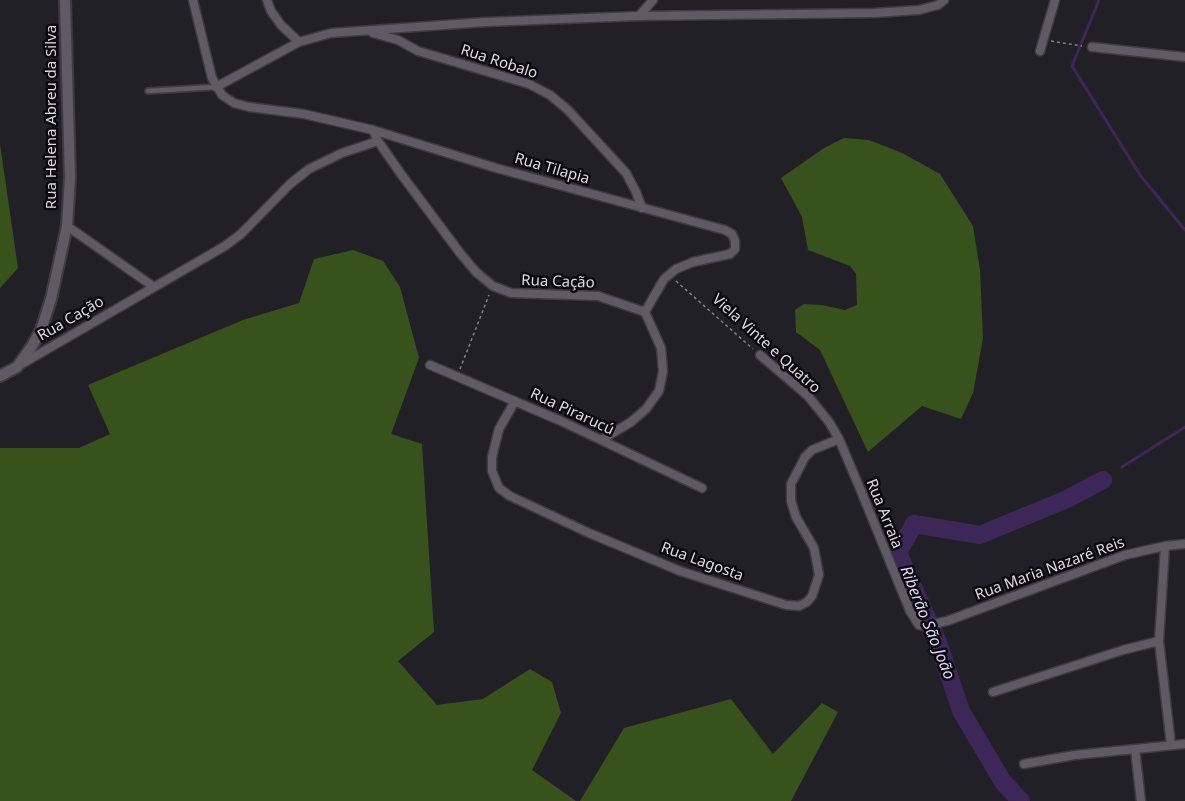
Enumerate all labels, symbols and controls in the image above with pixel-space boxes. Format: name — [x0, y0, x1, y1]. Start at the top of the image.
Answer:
street label: Rua Helena Abreu da Silva — [43, 25, 61, 209]
street label: Rua Robalo — [458, 41, 540, 83]
street label: Rua Tilapia — [513, 150, 591, 188]
street label: Rua Cação — [521, 272, 595, 292]
street label: Viela Vinte e Quatro — [708, 291, 824, 397]
street label: Rua Cação — [35, 293, 107, 345]
street label: Rua Pirarucú — [527, 385, 617, 439]
street label: Rua Arraia — [862, 477, 906, 551]
street label: Rua Maria Nazaré Reis — [973, 534, 1127, 604]
street label: Rua Lagosta — [658, 539, 746, 585]
water label: Riberão São João — [895, 563, 959, 683]

